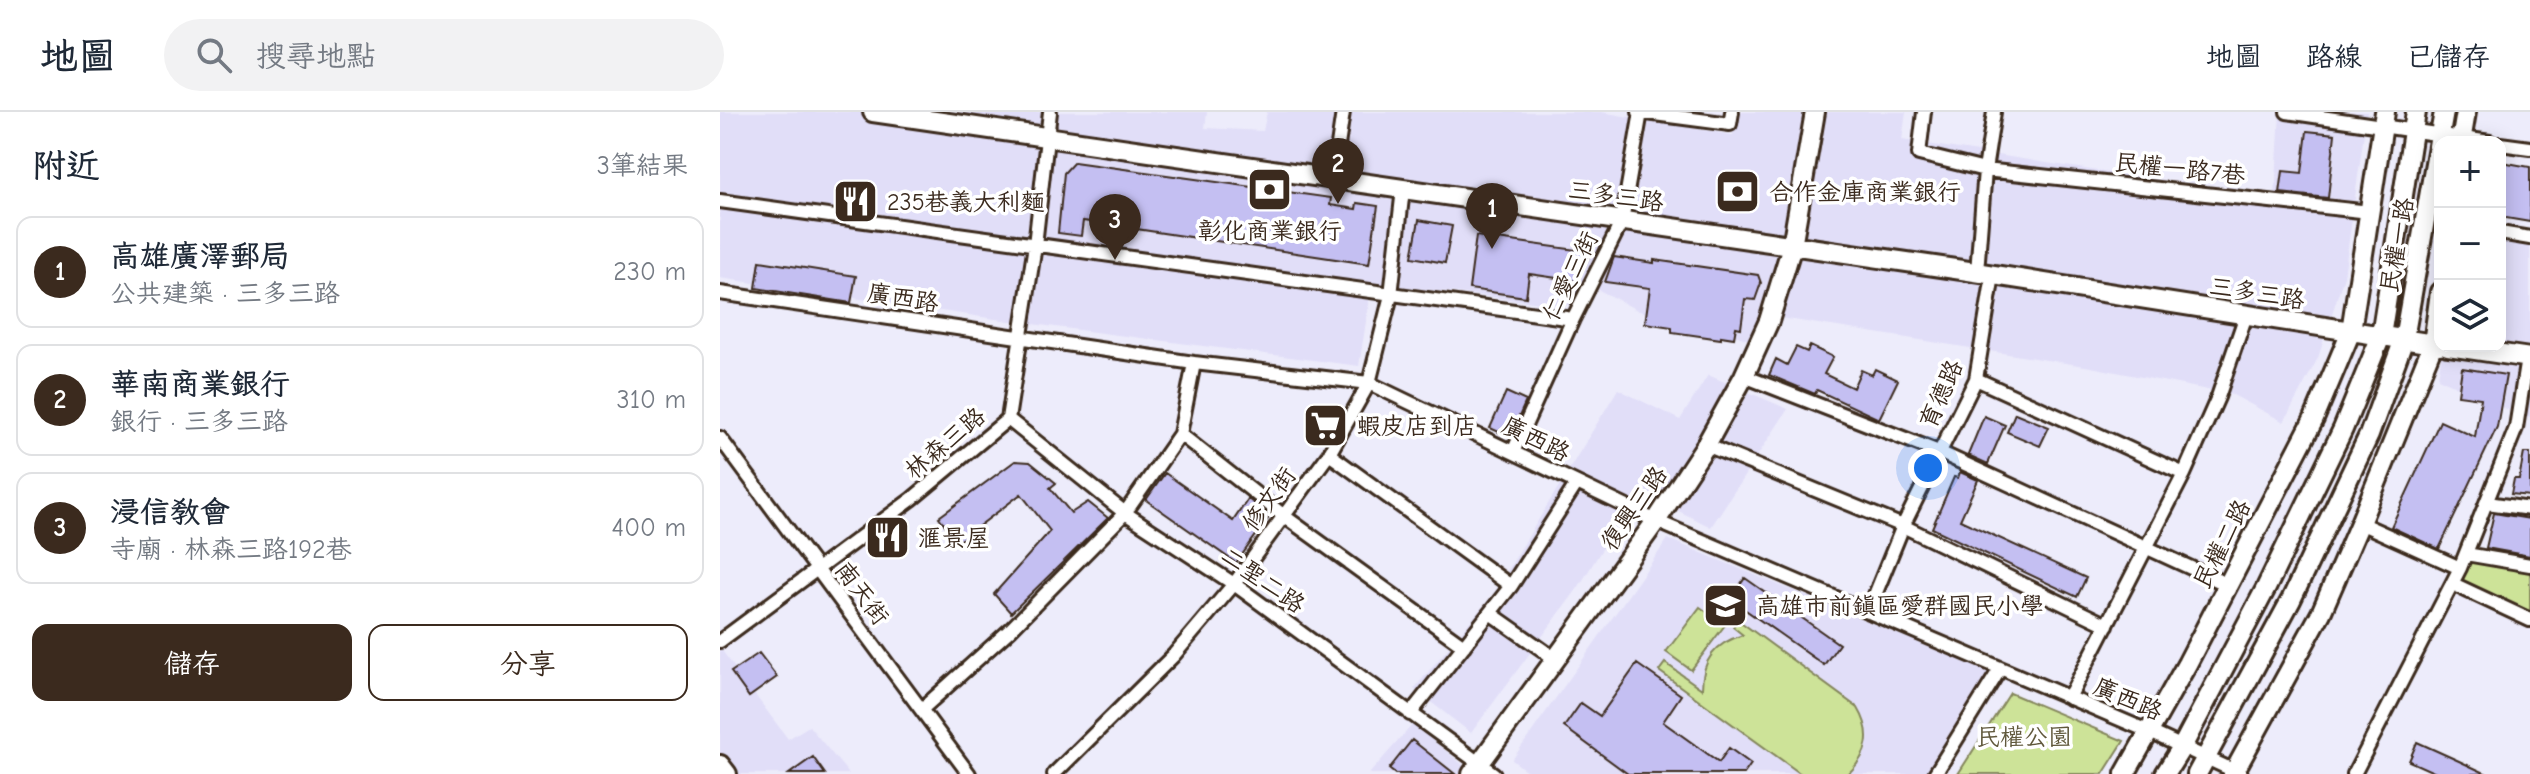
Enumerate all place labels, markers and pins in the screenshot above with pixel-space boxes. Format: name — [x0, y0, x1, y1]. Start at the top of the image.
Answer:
pin: 2 — [1312, 138, 1364, 204]
bank icon: 彰化商業銀行 — [1246, 165, 1294, 213]
bank icon: 合作金庫商業銀行 — [1714, 168, 1762, 216]
restaurant icon: 235巷義大利麵 — [832, 178, 880, 226]
place label: 合作金庫商業銀行 — [1769, 178, 1961, 206]
pin: 1 — [1466, 183, 1518, 249]
place label: 235巷義大利麵 — [887, 188, 1045, 216]
pin: 3 — [1089, 194, 1141, 260]
place label: 彰化商業銀行 — [1198, 217, 1342, 245]
supermarket icon: 蝦皮店到店 — [1302, 402, 1350, 450]
place label: 蝦皮店到店 — [1357, 412, 1477, 440]
restaurant icon: 滙景屋 — [863, 514, 911, 562]
place label: 滙景屋 — [918, 524, 990, 552]
school or university icon: 高雄市前鎮區愛群國民小學 — [1701, 582, 1749, 630]
place label: 高雄市前鎮區愛群國民小學 — [1756, 592, 2044, 620]

